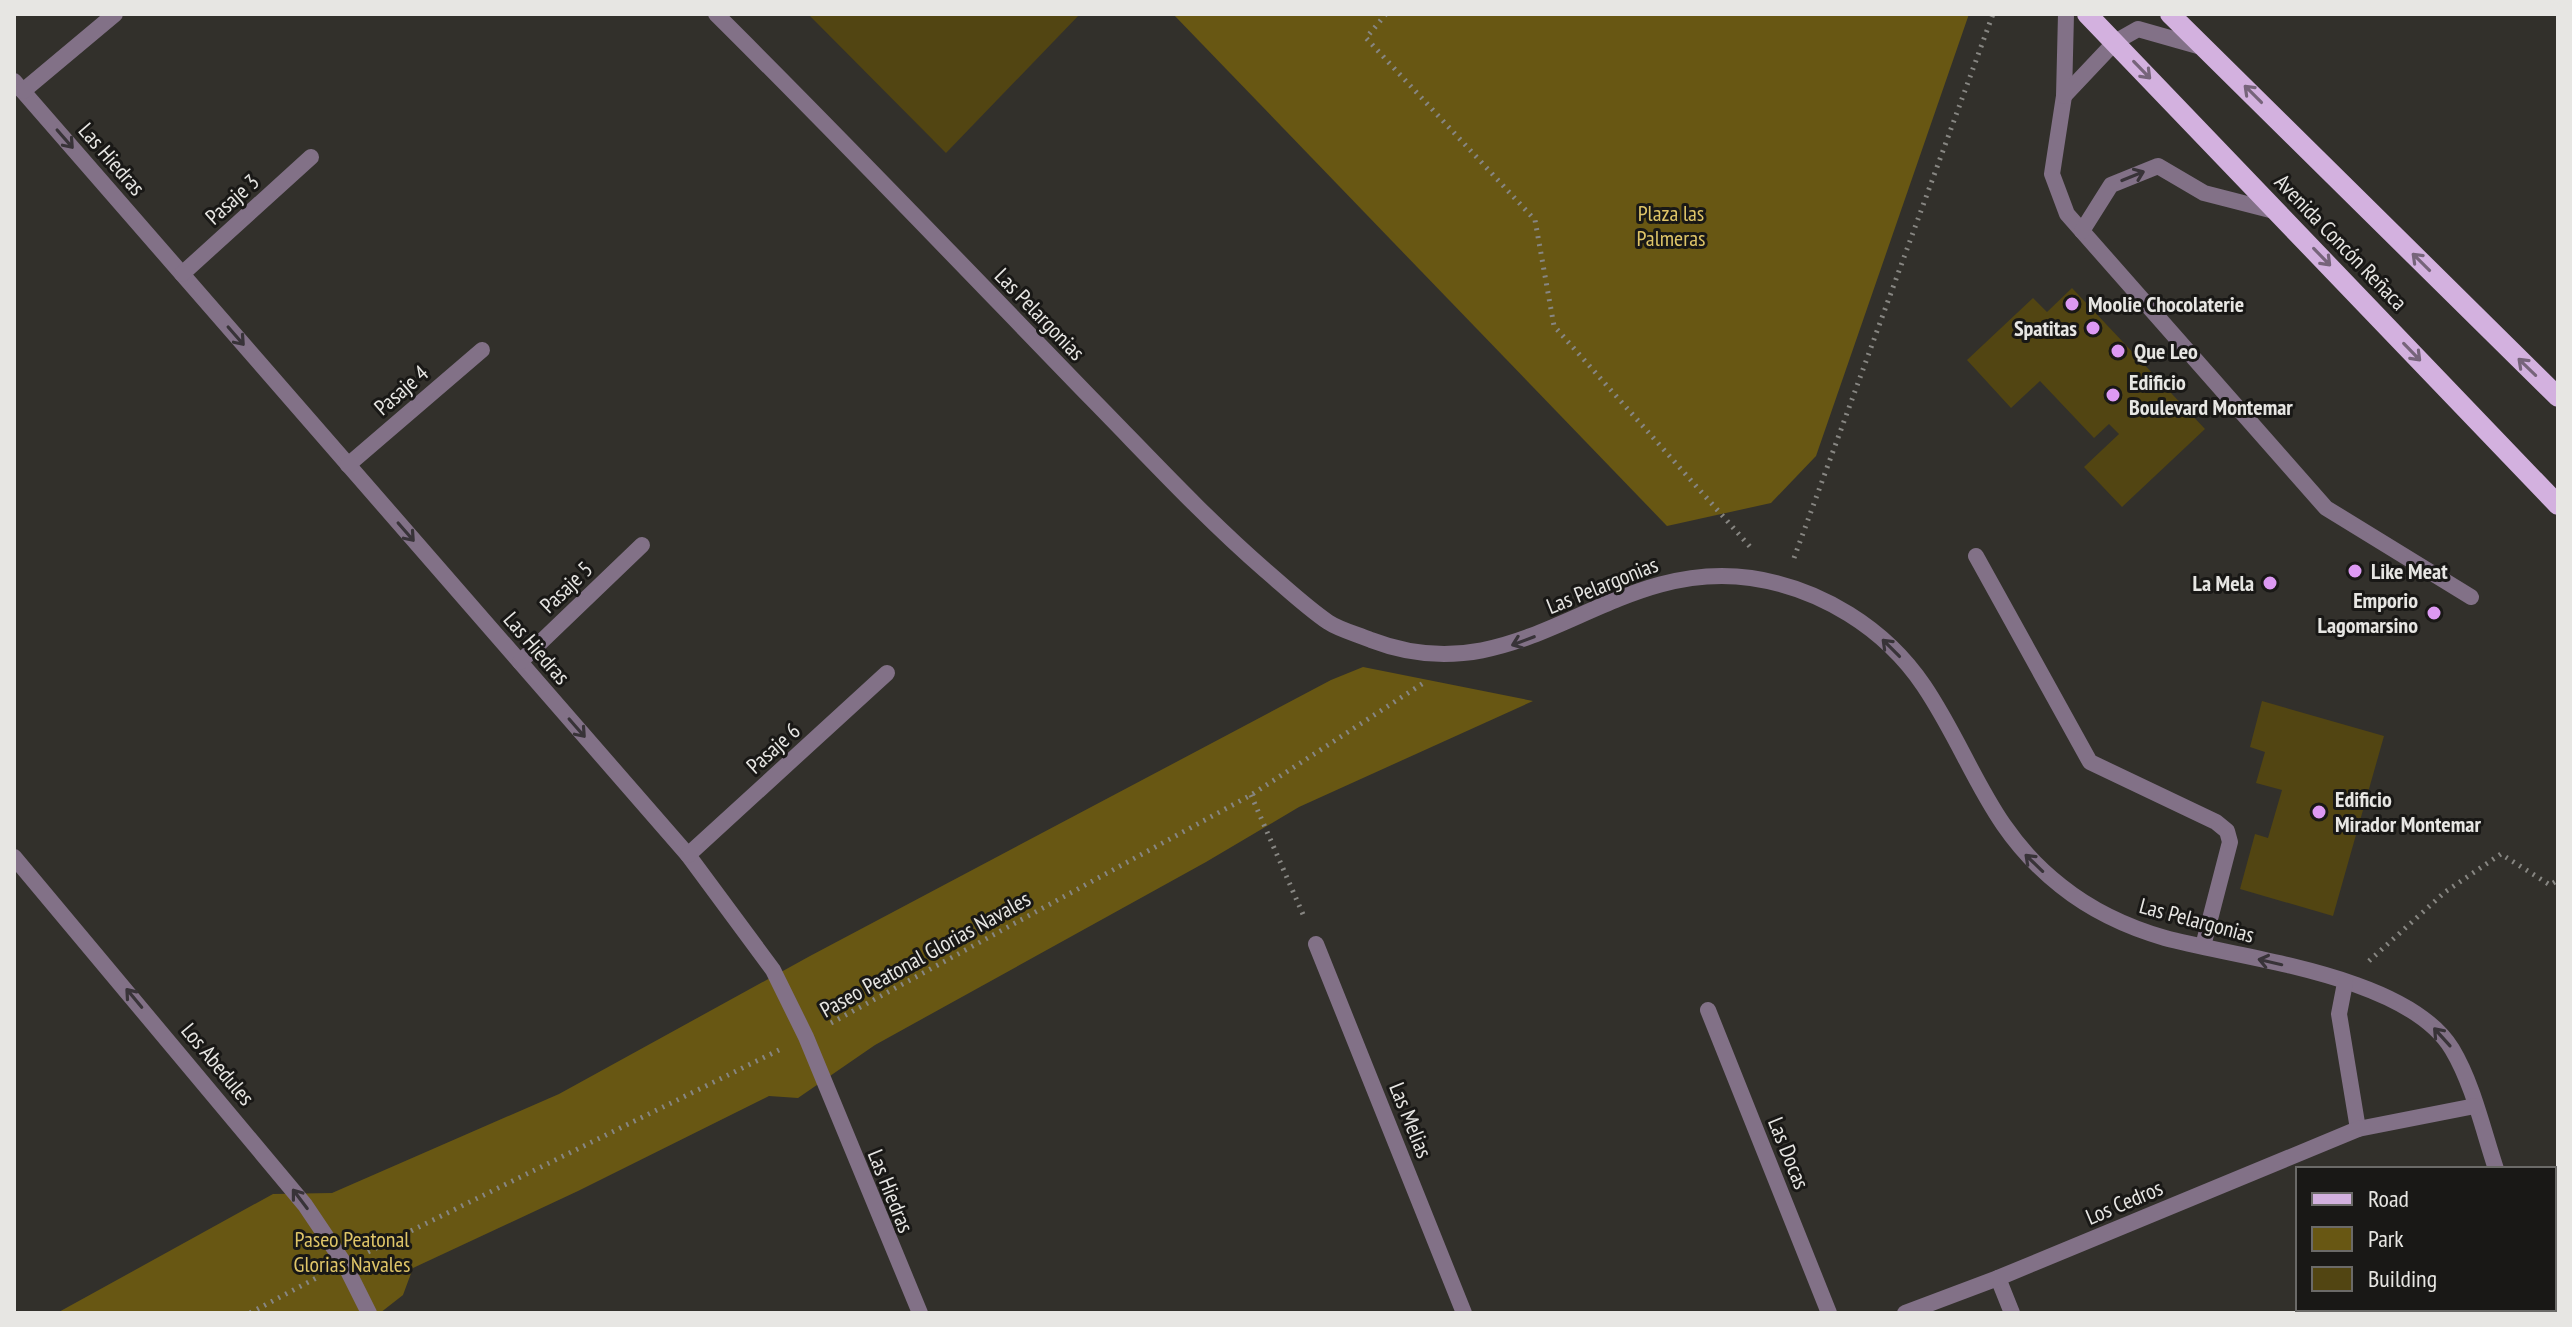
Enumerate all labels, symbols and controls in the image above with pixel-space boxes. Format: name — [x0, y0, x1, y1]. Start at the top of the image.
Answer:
one-way arrow — [2132, 60, 2151, 80]
one-way arrow — [2244, 85, 2263, 104]
street label: Las Hiedras — [73, 117, 151, 201]
one-way arrow — [56, 129, 74, 149]
street label: Pasaje 3 — [199, 168, 265, 230]
one-way arrow — [2120, 168, 2145, 182]
street label: Avenida Concón Reñaca — [2269, 168, 2413, 316]
park label: Plaza las Palmeras — [1637, 199, 1705, 252]
one-way arrow — [2313, 247, 2332, 267]
one-way arrow — [2412, 253, 2431, 272]
street label: Las Pelargonias — [989, 262, 1091, 366]
place label: Moolie Chocolaterie — [2088, 290, 2244, 318]
marker: Moolie Chocolaterie — [2063, 295, 2081, 313]
place label: Spatitas — [2014, 314, 2077, 342]
marker: Spatitas — [2084, 319, 2102, 337]
one-way arrow — [227, 325, 245, 345]
place label: Que Leo — [2134, 337, 2198, 365]
one-way arrow — [2403, 341, 2421, 361]
marker: Que Leo — [2109, 342, 2127, 360]
one-way arrow — [2517, 357, 2537, 376]
street label: Pasaje 4 — [368, 359, 434, 421]
place label: Edificio Boulevard Montemar — [2129, 368, 2293, 421]
marker: Edificio Boulevard Montemar — [2104, 386, 2122, 404]
one-way arrow — [397, 521, 415, 541]
street label: Las Pelargonias — [1542, 550, 1662, 620]
street label: Pasaje 5 — [534, 555, 598, 619]
place label: Like Meat — [2371, 557, 2448, 585]
marker: Like Meat — [2346, 562, 2364, 580]
place label: La Mela — [2193, 569, 2254, 597]
marker: La Mela — [2261, 574, 2279, 592]
place label: Emporio Lagomarsino — [2318, 586, 2418, 639]
marker: Emporio Lagomarsino — [2425, 604, 2443, 622]
street label: Las Hiedras — [498, 606, 576, 690]
one-way arrow — [1511, 635, 1536, 649]
one-way arrow — [1881, 638, 1901, 657]
one-way arrow — [568, 717, 586, 738]
street label: Pasaje 6 — [740, 717, 806, 779]
place label: Edificio Mirador Montemar — [2335, 785, 2481, 838]
marker: Edificio Mirador Montemar — [2310, 803, 2328, 821]
one-way arrow — [2024, 853, 2044, 872]
street label: Paseo Peatonal Glorias Navales — [815, 884, 1035, 1024]
street label: Las Pelargonias — [2137, 891, 2257, 949]
one-way arrow — [2257, 953, 2283, 968]
one-way arrow — [125, 989, 143, 1009]
street label: Los Abedules — [175, 1017, 261, 1111]
one-way arrow — [2432, 1027, 2451, 1047]
street label: Las Melias — [1383, 1078, 1439, 1162]
street label: Las Docas — [1762, 1113, 1816, 1193]
street label: Las Hiedras — [862, 1145, 920, 1237]
legend — [2296, 1167, 2556, 1311]
street label: Los Cedros — [2081, 1173, 2167, 1231]
text: Road — [2368, 1183, 2409, 1214]
one-way arrow — [291, 1189, 308, 1210]
text: Park — [2368, 1223, 2404, 1254]
park label: Paseo Peatonal Glorias Navales — [294, 1225, 410, 1278]
text: Building — [2368, 1263, 2437, 1294]

